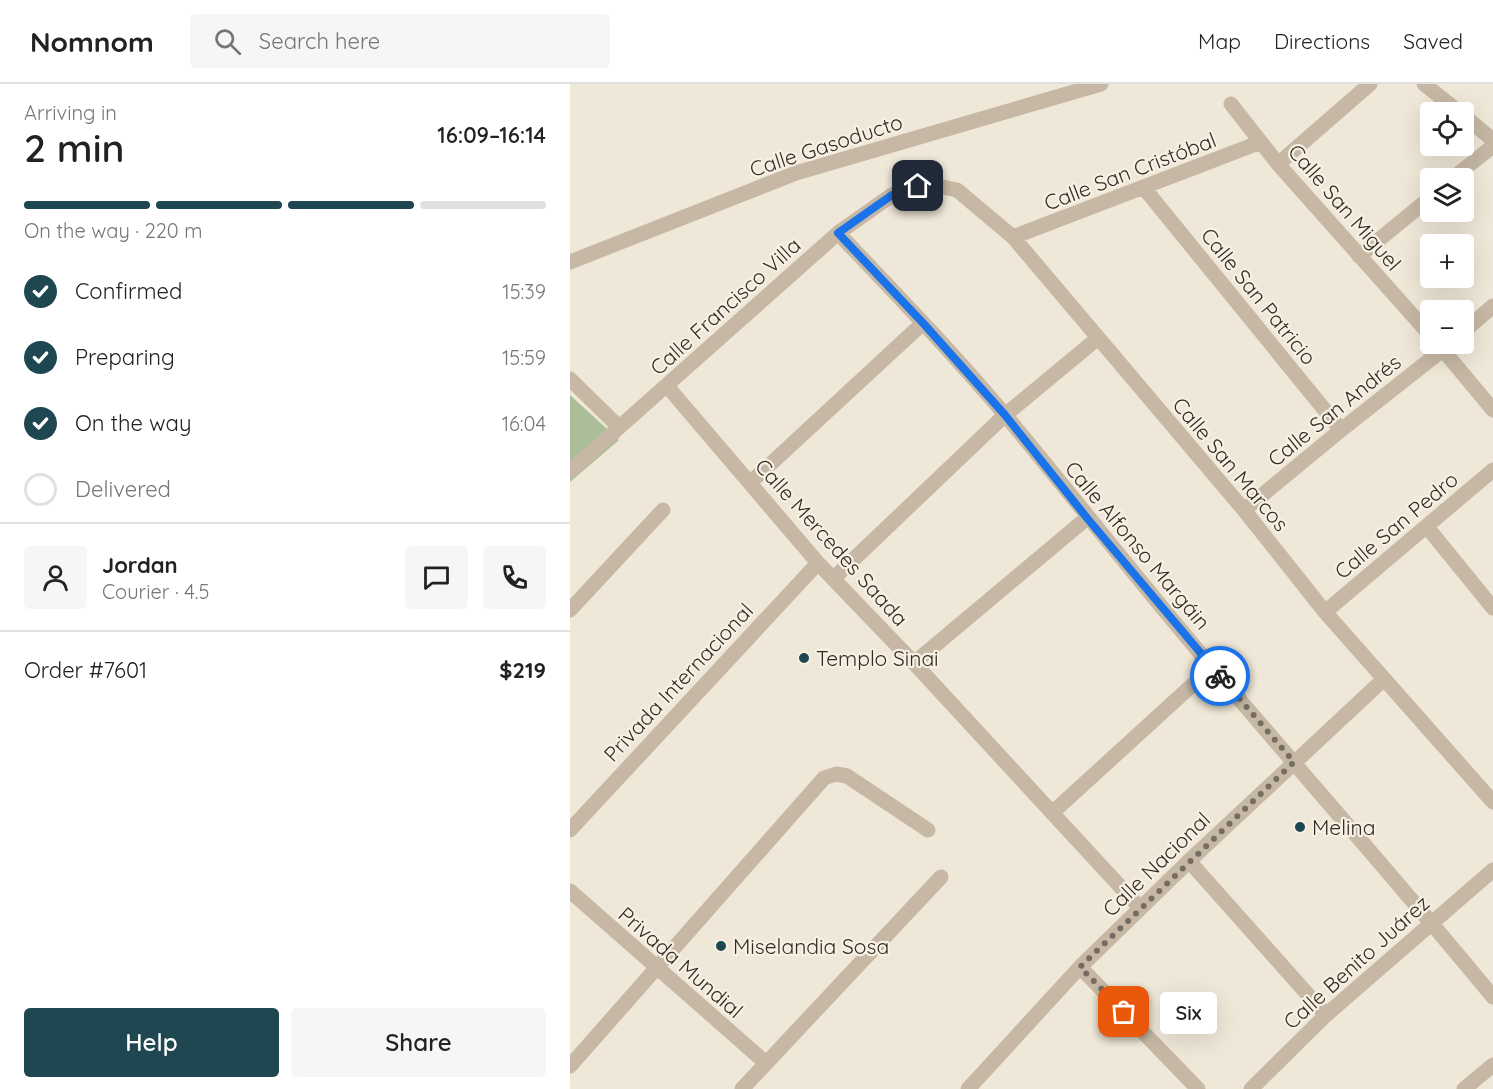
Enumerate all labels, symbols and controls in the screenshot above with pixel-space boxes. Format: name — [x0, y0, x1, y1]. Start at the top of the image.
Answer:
search box — [190, 14, 610, 68]
text: Nomnom — [30, 24, 154, 59]
icon: search — [211, 25, 244, 58]
text: Search here — [259, 27, 380, 55]
text: Map — [1198, 28, 1241, 54]
text: Directions — [1274, 28, 1370, 54]
text: Saved — [1403, 28, 1463, 54]
text: Arriving in — [24, 100, 117, 125]
map controls — [1420, 102, 1474, 354]
button: locate — [1420, 102, 1474, 156]
street label: Calle Gasoducto — [746, 108, 906, 182]
text: 16:09–16:14 — [437, 121, 546, 149]
text: 2 min — [24, 123, 125, 172]
street label: Calle San Cristóbal — [1040, 126, 1220, 216]
street label: Calle San Miguel — [1283, 138, 1407, 276]
pin — [892, 160, 943, 211]
button: layers — [1420, 168, 1474, 222]
icon: home — [901, 169, 934, 202]
text: On the way · 220 m — [24, 218, 202, 243]
street label: Calle San Patricio — [1196, 222, 1322, 370]
street label: Calle Francisco Villa — [644, 232, 806, 380]
button: + — [1420, 234, 1474, 288]
icon: check — [24, 275, 57, 308]
text: Confirmed — [75, 277, 182, 305]
text: 15:39 — [502, 279, 546, 304]
button: − — [1420, 300, 1474, 354]
icon: check — [24, 341, 57, 374]
text: Preparing — [75, 343, 175, 371]
text: 15:59 — [502, 345, 546, 370]
street label: Calle San Andrés — [1262, 348, 1406, 472]
street label: Calle San Marcos — [1167, 392, 1295, 536]
icon: check — [24, 407, 57, 440]
text: On the way — [75, 409, 191, 437]
text: 16:04 — [502, 411, 546, 436]
street label: Calle Mercedes Saada — [750, 453, 914, 631]
street label: Calle Alfonso Margáin — [1060, 455, 1216, 635]
street label: Calle San Pedro — [1329, 466, 1463, 584]
text: Delivered — [75, 475, 171, 503]
button: person — [24, 546, 87, 609]
button: chat — [405, 546, 468, 609]
button: phone — [483, 546, 546, 609]
text: Jordan — [102, 551, 178, 579]
text: Courier · 4.5 — [102, 579, 209, 604]
street label: Privada Internacional — [598, 597, 758, 767]
place label: Templo Sinai — [816, 645, 939, 671]
courier — [1190, 646, 1250, 706]
marker: Templo Sinai — [797, 651, 811, 665]
text: Order #7601 — [24, 656, 147, 684]
text: $219 — [499, 656, 546, 684]
icon: bike — [1204, 660, 1237, 693]
street label: Calle Nacional — [1097, 806, 1215, 922]
place label: Melina — [1312, 814, 1375, 840]
marker: Melina — [1293, 820, 1307, 834]
street label: Calle Benito Juárez — [1278, 890, 1434, 1034]
street label: Privada Mundial — [613, 901, 749, 1023]
place label: Miselandia Sosa — [733, 933, 889, 959]
marker: Miselandia Sosa — [714, 939, 728, 953]
pin — [1098, 986, 1149, 1037]
callout: Six — [1160, 991, 1217, 1033]
icon: bag — [1107, 995, 1140, 1028]
text: Six — [1176, 1000, 1202, 1025]
button: Help — [24, 1008, 279, 1077]
button: Share — [291, 1008, 546, 1077]

